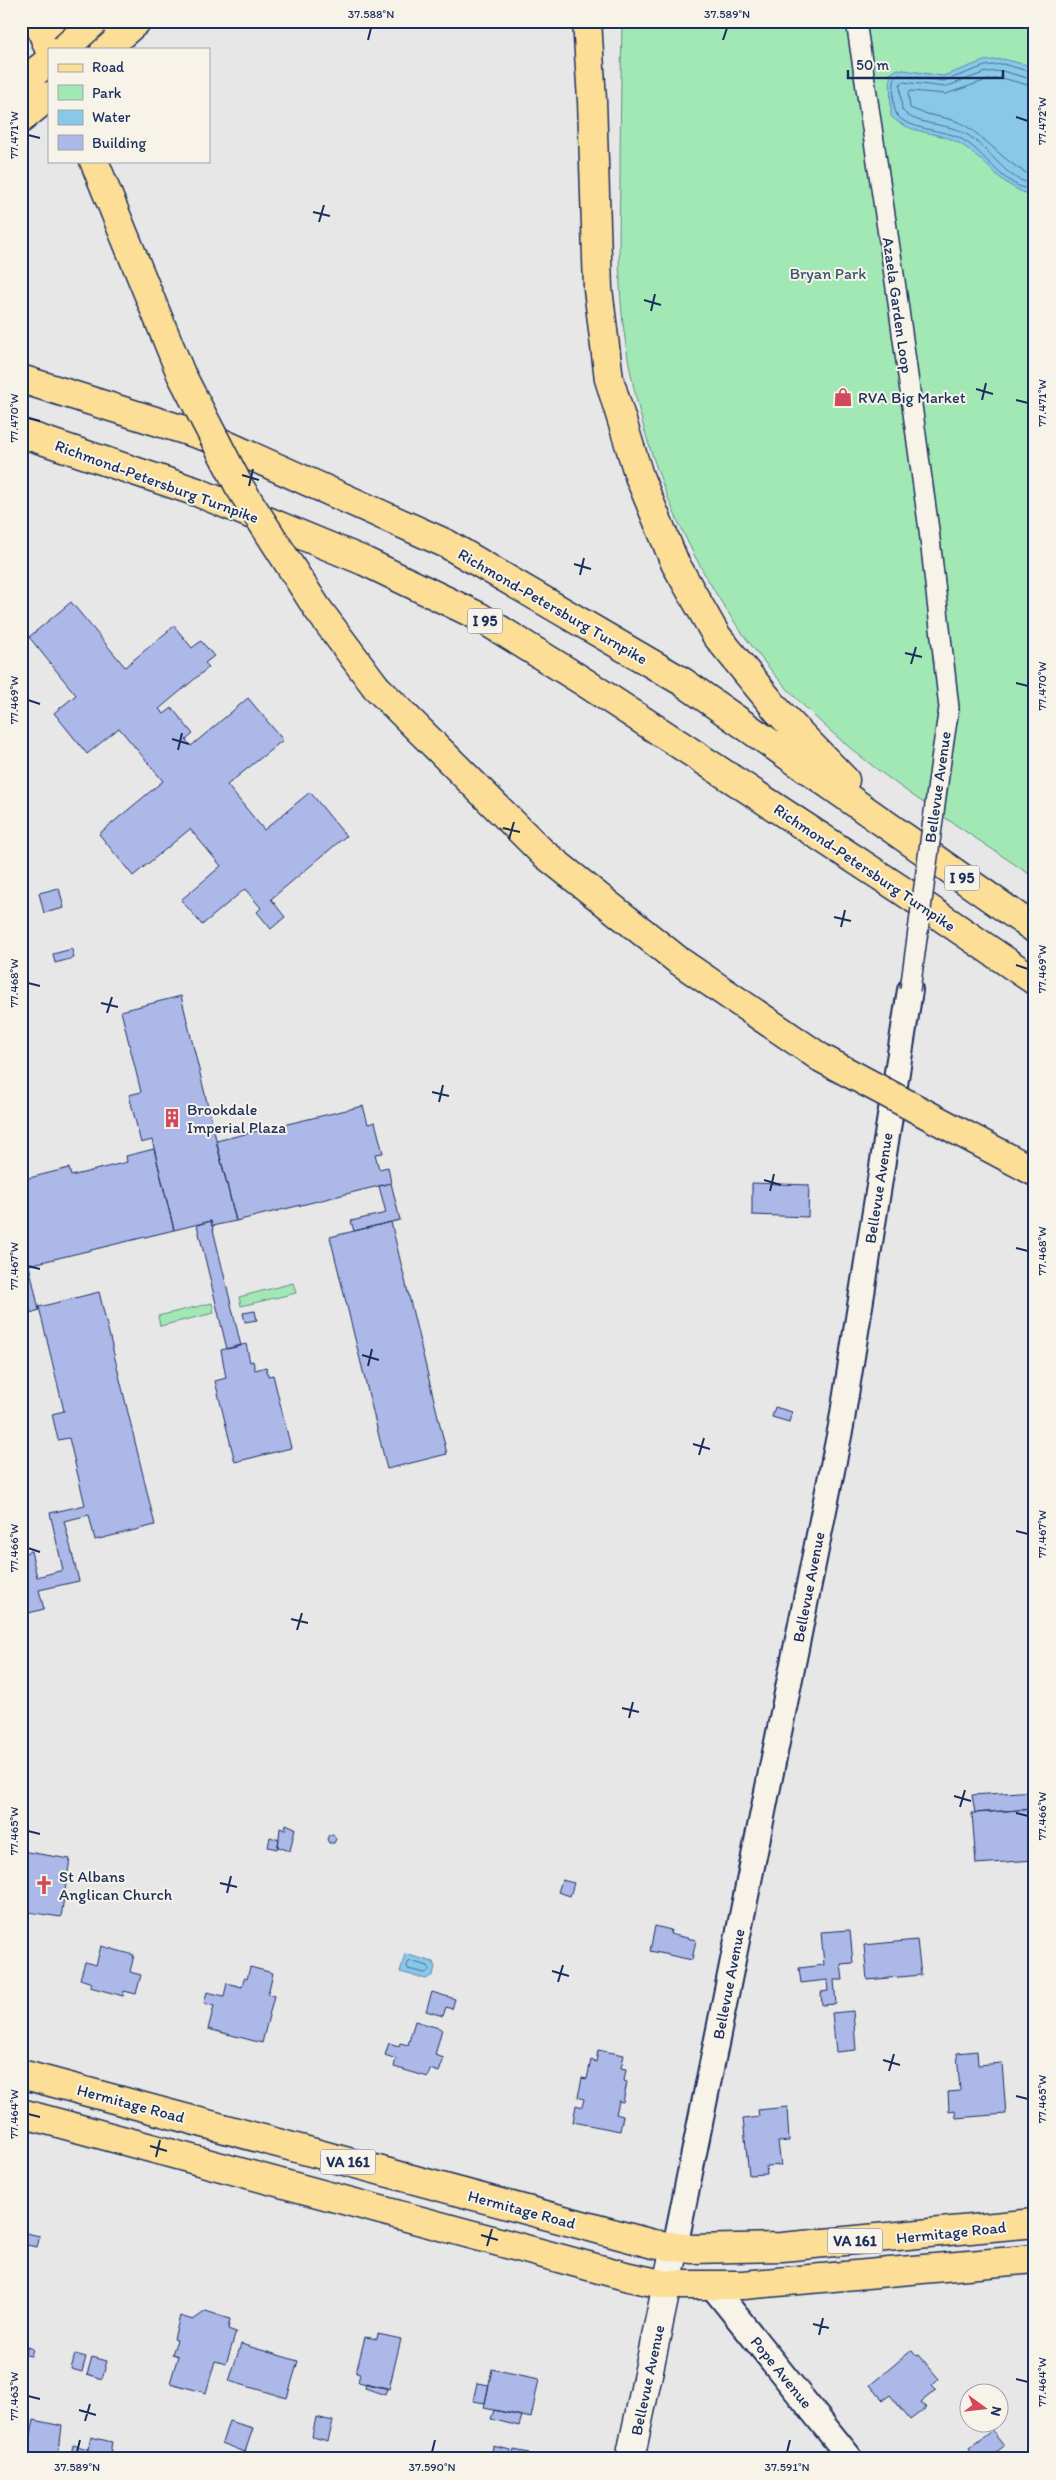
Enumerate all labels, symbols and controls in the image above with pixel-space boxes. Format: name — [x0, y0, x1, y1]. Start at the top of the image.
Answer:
text: 37.588°N — [348, 7, 394, 21]
text: 37.589°N — [704, 7, 750, 21]
legend — [48, 48, 210, 162]
scale bar — [848, 48, 1004, 80]
text: 50 m — [856, 56, 889, 74]
text: Road — [92, 58, 125, 76]
text: Park — [92, 84, 122, 102]
text: 77.472°W — [1035, 97, 1049, 145]
text: Water — [92, 108, 131, 126]
text: 77.471°W — [7, 111, 21, 159]
text: Building — [92, 134, 146, 152]
street label: Azaela Garden Loop — [879, 236, 916, 374]
park label: Bryan Park — [790, 264, 866, 283]
text: 77.471°W — [1035, 379, 1049, 427]
shop icon: RVA Big Market — [832, 386, 854, 408]
place label: RVA Big Market — [858, 388, 966, 407]
text: 77.470°W — [7, 393, 21, 443]
street label: Richmond-Petersburg Turnpike — [52, 436, 261, 527]
street label: Richmond-Petersburg Turnpike — [455, 544, 651, 668]
road number: I 95 — [468, 608, 502, 634]
text: 77.470°W — [1035, 661, 1049, 711]
text: 77.469°W — [7, 676, 21, 724]
street label: Bellevue Avenue — [920, 730, 955, 844]
street label: Richmond-Petersburg Turnpike — [770, 799, 959, 935]
road number: I 95 — [944, 866, 980, 890]
text: 77.469°W — [1035, 945, 1049, 993]
text: 77.468°W — [7, 959, 21, 1007]
place label: Brookdale Imperial Plaza — [187, 1100, 286, 1137]
building icon: Brookdale Imperial Plaza — [161, 1107, 183, 1129]
street label: Bellevue Avenue — [860, 1131, 897, 1245]
text: 77.468°W — [1035, 1227, 1049, 1275]
text: 77.467°W — [7, 1242, 21, 1290]
text: 77.467°W — [1035, 1510, 1049, 1558]
text: 77.466°W — [7, 1524, 21, 1572]
street label: Bellevue Avenue — [788, 1530, 829, 1644]
text: 77.466°W — [1035, 1792, 1049, 1840]
text: 77.465°W — [7, 1807, 21, 1855]
place label: St Albans Anglican Church — [59, 1867, 173, 1904]
church icon: St Albans Anglican Church — [33, 1874, 55, 1896]
street label: Bellevue Avenue — [708, 1927, 749, 2041]
text: 77.465°W — [1035, 2075, 1049, 2123]
street label: Hermitage Road — [75, 2080, 187, 2127]
text: 77.464°W — [7, 2089, 21, 2139]
road number: VA 161 — [320, 2150, 376, 2174]
street label: Hermitage Road — [466, 2186, 578, 2233]
street label: Hermitage Road — [895, 2217, 1007, 2248]
road number: VA 161 — [828, 2228, 882, 2254]
street label: Bellevue Avenue — [627, 2323, 668, 2437]
street label: Pope Avenue — [747, 2332, 816, 2412]
text: 77.464°W — [1035, 2357, 1049, 2407]
text: 77.463°W — [7, 2372, 21, 2420]
north arrow — [958, 2382, 1008, 2432]
text: N — [987, 2404, 1006, 2418]
text: 37.589°N — [54, 2460, 100, 2474]
text: 37.590°N — [408, 2460, 456, 2474]
text: 37.591°N — [764, 2460, 810, 2474]

